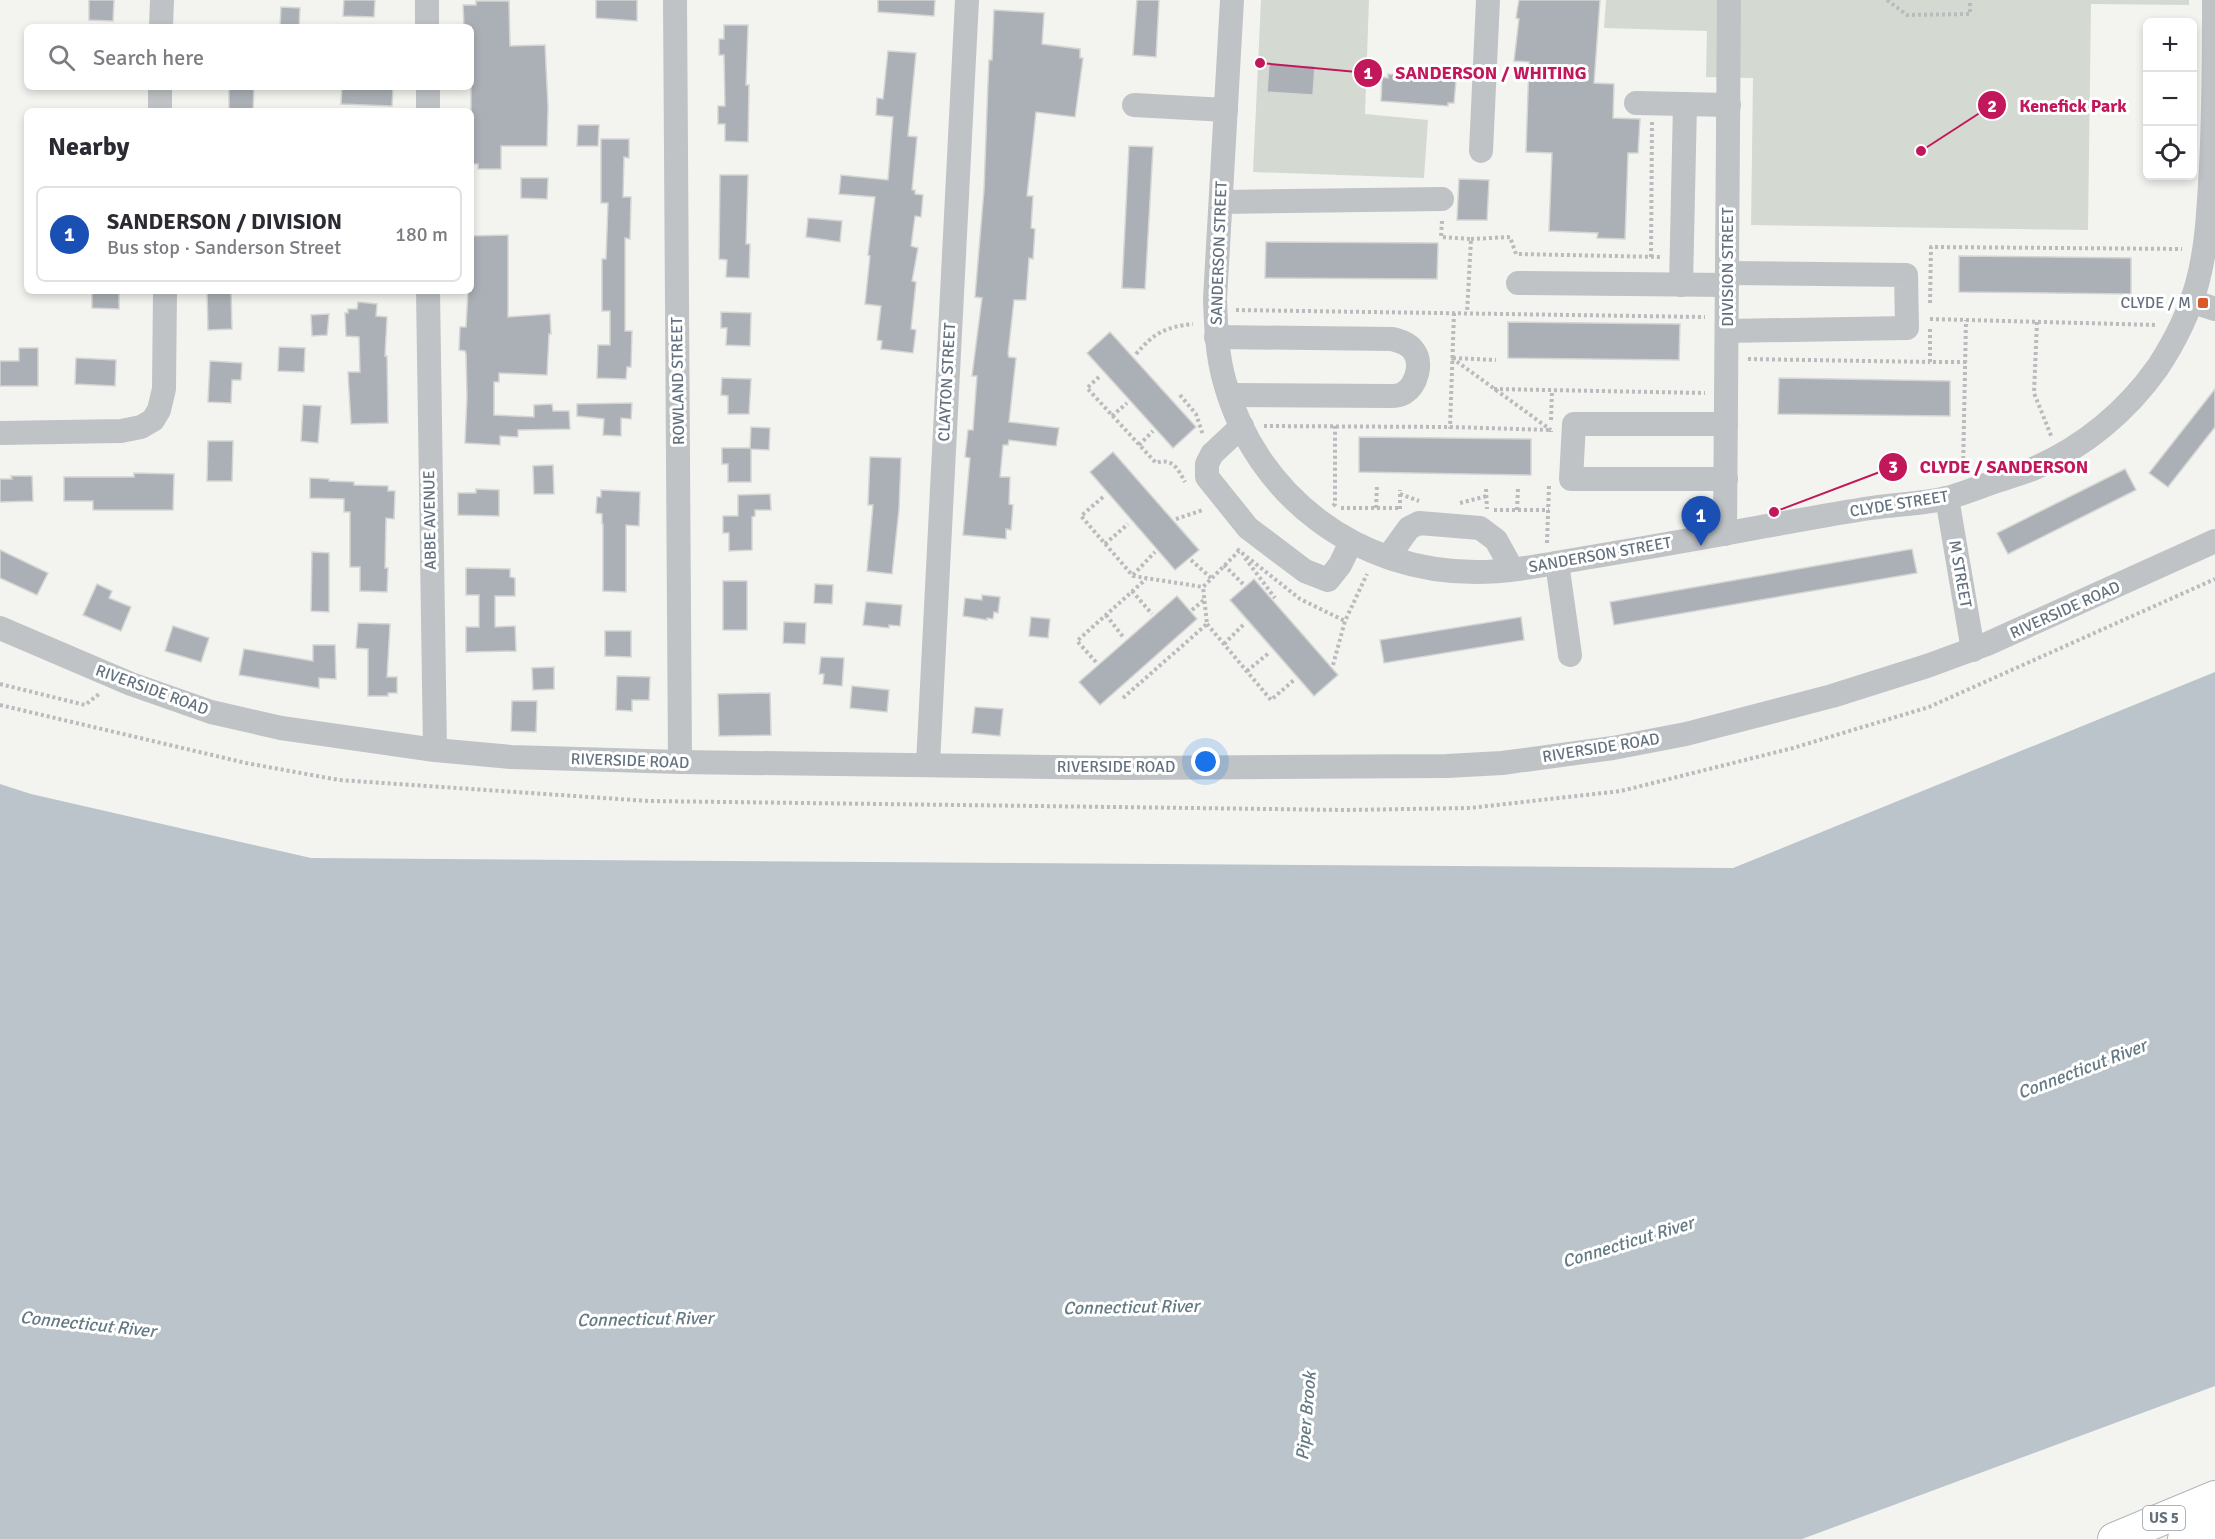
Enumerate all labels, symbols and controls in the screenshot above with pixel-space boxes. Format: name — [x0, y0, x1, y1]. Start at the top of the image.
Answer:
map controls — [2143, 18, 2197, 180]
button: + — [2143, 18, 2197, 72]
search box — [24, 24, 474, 90]
icon: search — [45, 41, 78, 74]
text: Search here — [93, 44, 204, 71]
callout: SANDERSON / WHITING — [1353, 55, 1598, 91]
text: 1 — [1363, 62, 1373, 84]
text: SANDERSON / WHITING — [1395, 62, 1587, 84]
button: − — [2143, 72, 2197, 126]
callout: Kenefick Park — [1977, 87, 2139, 123]
text: 2 — [1987, 95, 1997, 117]
text: Kenefick Park — [2019, 95, 2127, 117]
button: locate — [2143, 126, 2197, 180]
text: Nearby — [48, 131, 129, 163]
street label: SANDERSON STREET — [1206, 180, 1232, 325]
street label: DIVISION STREET — [1718, 207, 1738, 327]
text: SANDERSON / DIVISION — [107, 208, 342, 235]
text: 1 — [64, 222, 75, 247]
text: 180 m — [395, 222, 448, 247]
text: Bus stop · Sanderson Street — [107, 235, 341, 260]
place label: CLYDE / M — [2120, 293, 2191, 313]
marker: CLYDE / M — [2196, 296, 2210, 310]
street label: ROWLAND STREET — [667, 317, 689, 445]
street label: CLAYTON STREET — [934, 322, 960, 442]
callout: CLYDE / SANDERSON — [1878, 449, 2101, 485]
text: 3 — [1888, 456, 1898, 478]
text: CLYDE / SANDERSON — [1920, 456, 2088, 478]
street label: ABBE AVENUE — [419, 470, 441, 570]
street label: CLYDE STREET — [1848, 486, 1950, 522]
pin: 1 — [1682, 496, 1720, 546]
street label: SANDERSON STREET — [1527, 533, 1673, 577]
street label: M STREET — [1944, 539, 1976, 610]
street label: RIVERSIDE ROAD — [2007, 577, 2123, 643]
street label: RIVERSIDE ROAD — [93, 660, 211, 720]
street label: RIVERSIDE ROAD — [1541, 729, 1661, 767]
your location — [1191, 747, 1220, 776]
street label: RIVERSIDE ROAD — [570, 749, 690, 773]
street label: RIVERSIDE ROAD — [1057, 757, 1175, 777]
water label: Connecticut River — [2014, 1033, 2152, 1104]
water label: Connecticut River — [1560, 1211, 1699, 1272]
water label: Connecticut River — [1063, 1295, 1202, 1319]
water label: Connecticut River — [19, 1306, 159, 1342]
water label: Connecticut River — [577, 1307, 716, 1331]
water label: Piper Brook — [1291, 1369, 1321, 1461]
road number: US 5 — [2143, 1506, 2185, 1530]

